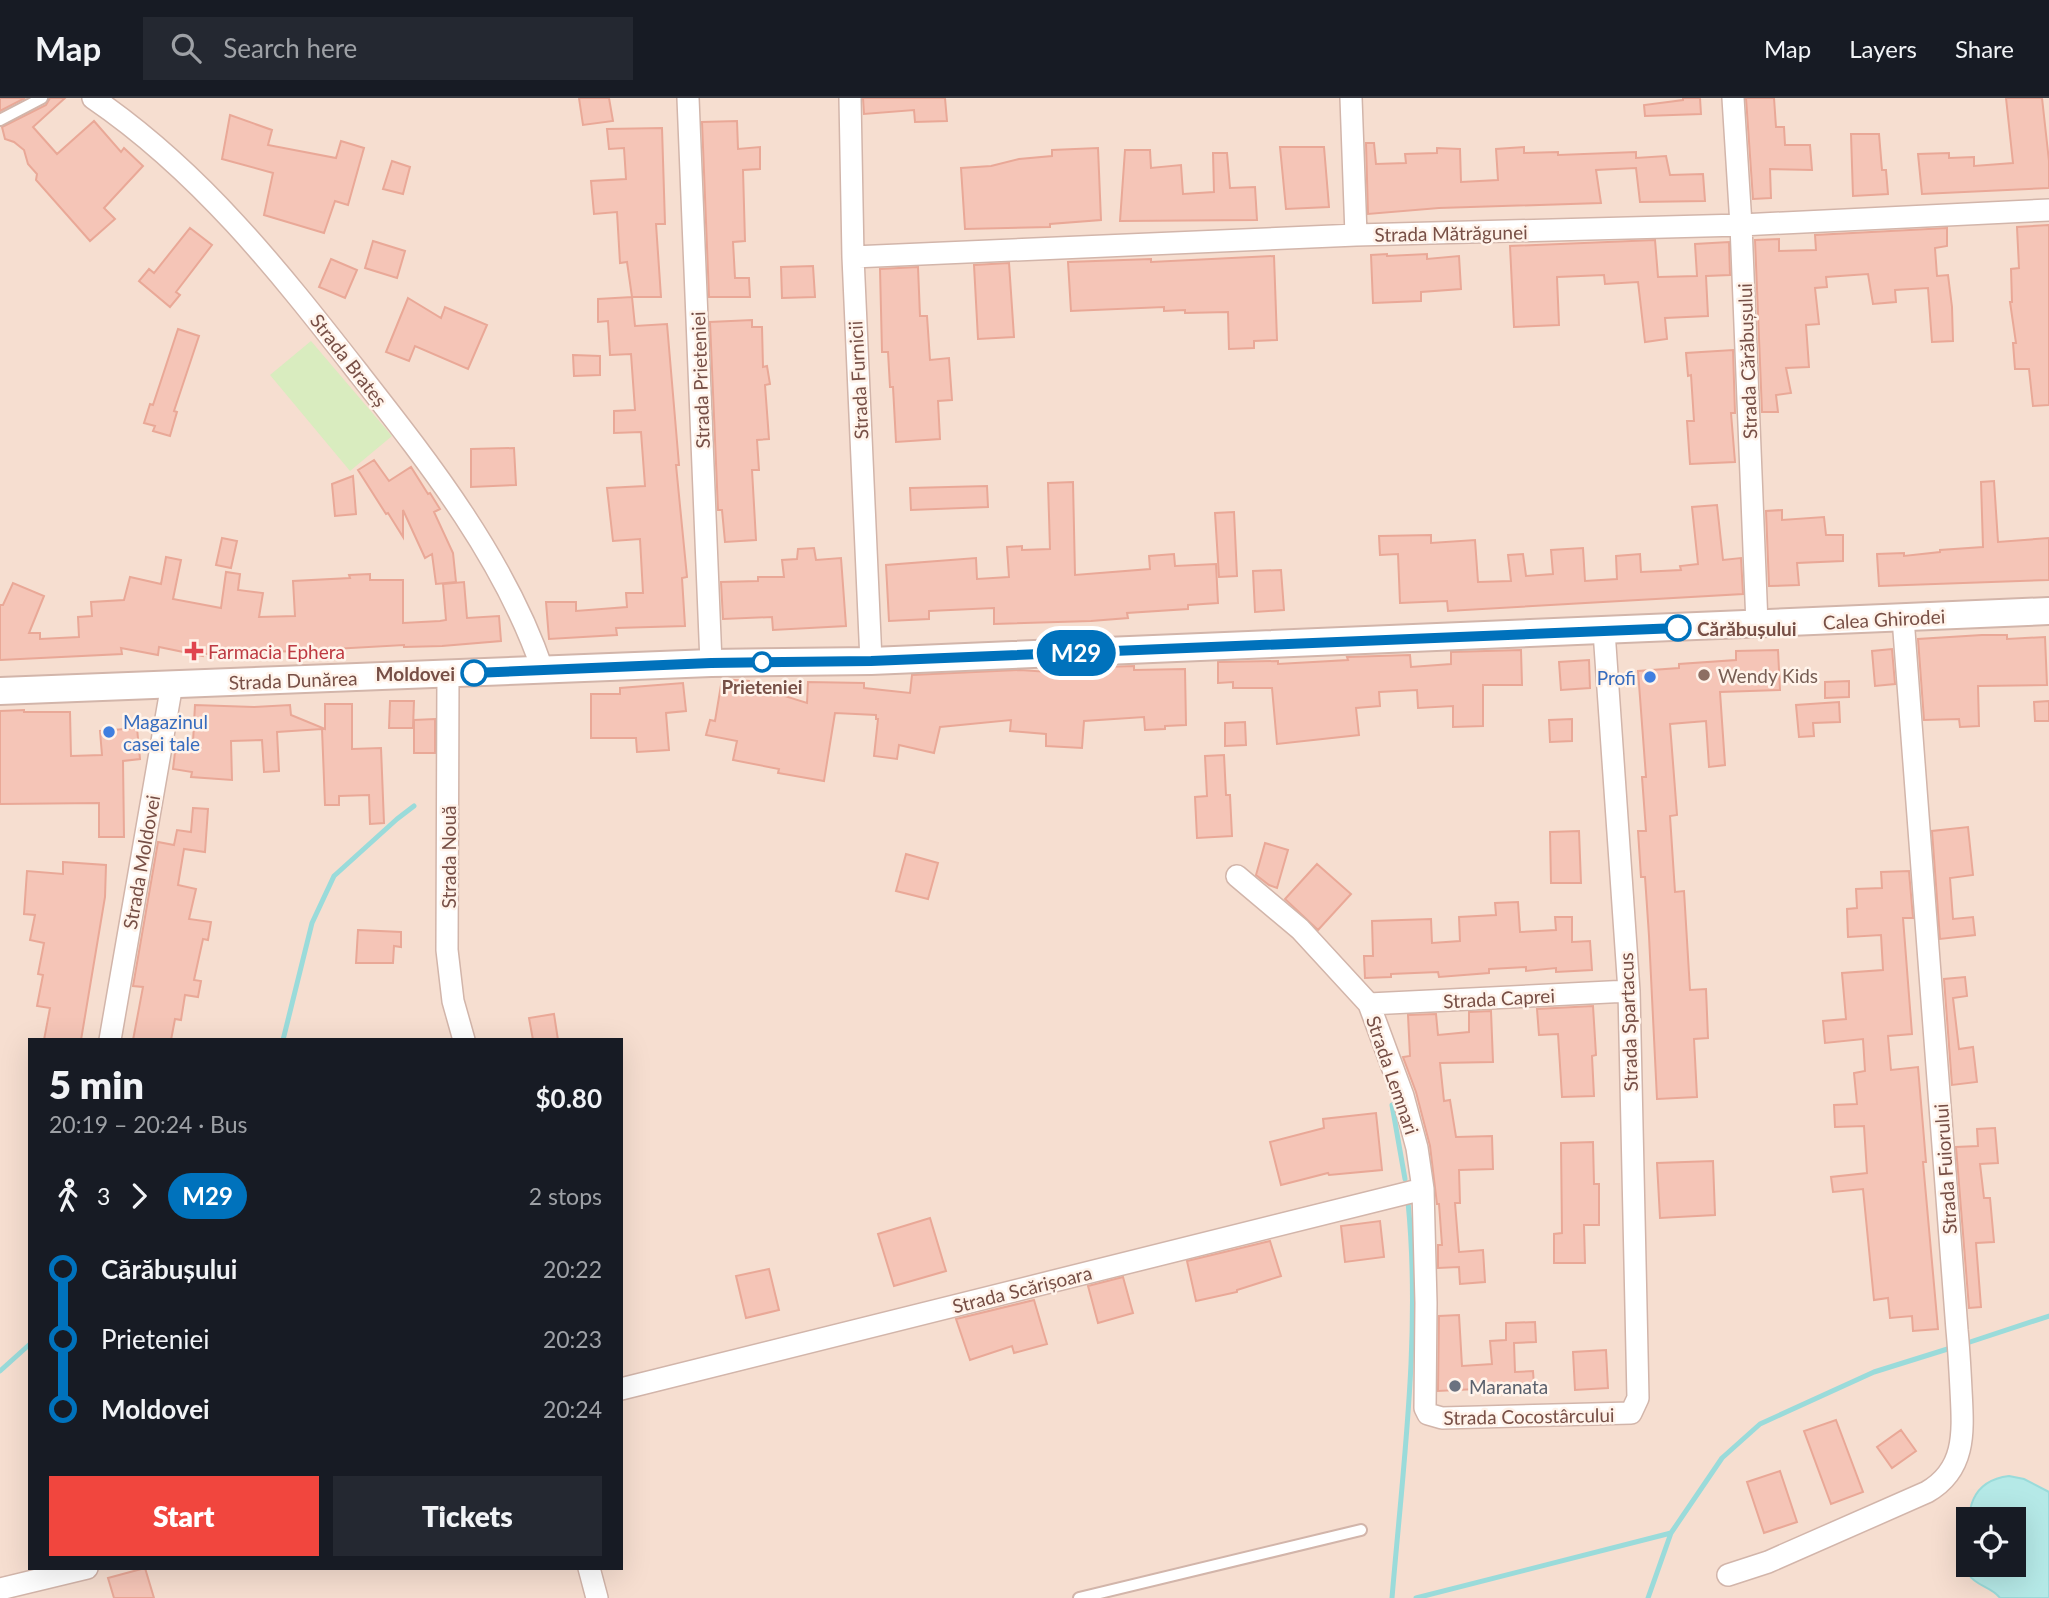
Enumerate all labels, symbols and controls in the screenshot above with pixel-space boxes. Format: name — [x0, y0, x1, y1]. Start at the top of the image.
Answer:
search box — [143, 17, 633, 80]
text: Map — [35, 28, 101, 68]
icon: search — [167, 29, 205, 67]
text: Search here — [223, 32, 357, 64]
text: Map — [1764, 34, 1811, 63]
text: Layers — [1849, 34, 1917, 63]
text: Share — [1955, 34, 2014, 63]
street label: Strada Mătrăgunei — [1374, 220, 1528, 246]
street label: Strada Cărăbușului — [1733, 283, 1761, 439]
street label: Strada Brateș — [306, 309, 392, 411]
street label: Strada Prieteniei — [686, 311, 714, 449]
street label: Strada Furnicii — [843, 320, 873, 440]
street label: Calea Ghirodei — [1822, 604, 1946, 634]
marker: Cărăbușului — [1665, 615, 1691, 641]
place label: Cărăbușului — [1697, 617, 1797, 640]
line badge: M29 — [1036, 630, 1116, 676]
text: M29 — [1051, 638, 1101, 667]
place label: Farmacia Ephera — [208, 640, 345, 663]
marker: Farmacia Ephera — [186, 643, 202, 659]
marker: Prieteniei — [752, 652, 772, 672]
marker: Moldovei — [461, 660, 487, 686]
place label: Moldovei — [376, 662, 455, 685]
place label: Wendy Kids — [1718, 664, 1818, 687]
street label: Strada Dunărea — [228, 666, 358, 694]
place label: Profi — [1597, 666, 1636, 689]
marker: Wendy Kids — [1696, 667, 1712, 683]
marker: Profi — [1642, 669, 1658, 685]
place label: Prieteniei — [721, 675, 803, 698]
place label: Magazinul casei tale — [123, 710, 208, 755]
marker: Magazinul casei tale — [101, 724, 117, 740]
street label: Strada Moldovei — [118, 793, 164, 931]
street label: Strada Nouă — [437, 806, 460, 908]
street label: Strada Spartacus — [1614, 952, 1642, 1092]
street label: Strada Caprei — [1443, 984, 1555, 1012]
street label: Strada Lemnari — [1362, 1013, 1424, 1137]
text: 5 min — [49, 1061, 144, 1107]
text: $0.80 — [536, 1082, 602, 1114]
street label: Strada Fuiorului — [1929, 1103, 1961, 1235]
text: 20:19 – 20:24 · Bus — [49, 1110, 248, 1138]
icon: walk — [49, 1177, 87, 1215]
icon: forward — [120, 1177, 158, 1215]
text: M29 — [182, 1181, 233, 1210]
text: 3 — [97, 1182, 110, 1210]
text: 2 stops — [529, 1182, 602, 1210]
text: Cărăbușului — [101, 1253, 237, 1285]
text: 20:22 — [543, 1255, 602, 1283]
street label: Strada Scărișoara — [950, 1261, 1094, 1317]
text: Prieteniei — [101, 1323, 209, 1355]
text: 20:23 — [543, 1325, 602, 1353]
place label: Maranata — [1469, 1375, 1548, 1398]
marker: Maranata — [1447, 1378, 1463, 1394]
text: Moldovei — [101, 1393, 210, 1425]
text: 20:24 — [543, 1395, 602, 1423]
street label: Strada Cocostârcului — [1443, 1403, 1615, 1429]
button: Start — [49, 1476, 319, 1556]
button: Tickets — [333, 1476, 602, 1556]
map controls — [1956, 1507, 2026, 1577]
button: locate — [1956, 1507, 2026, 1577]

